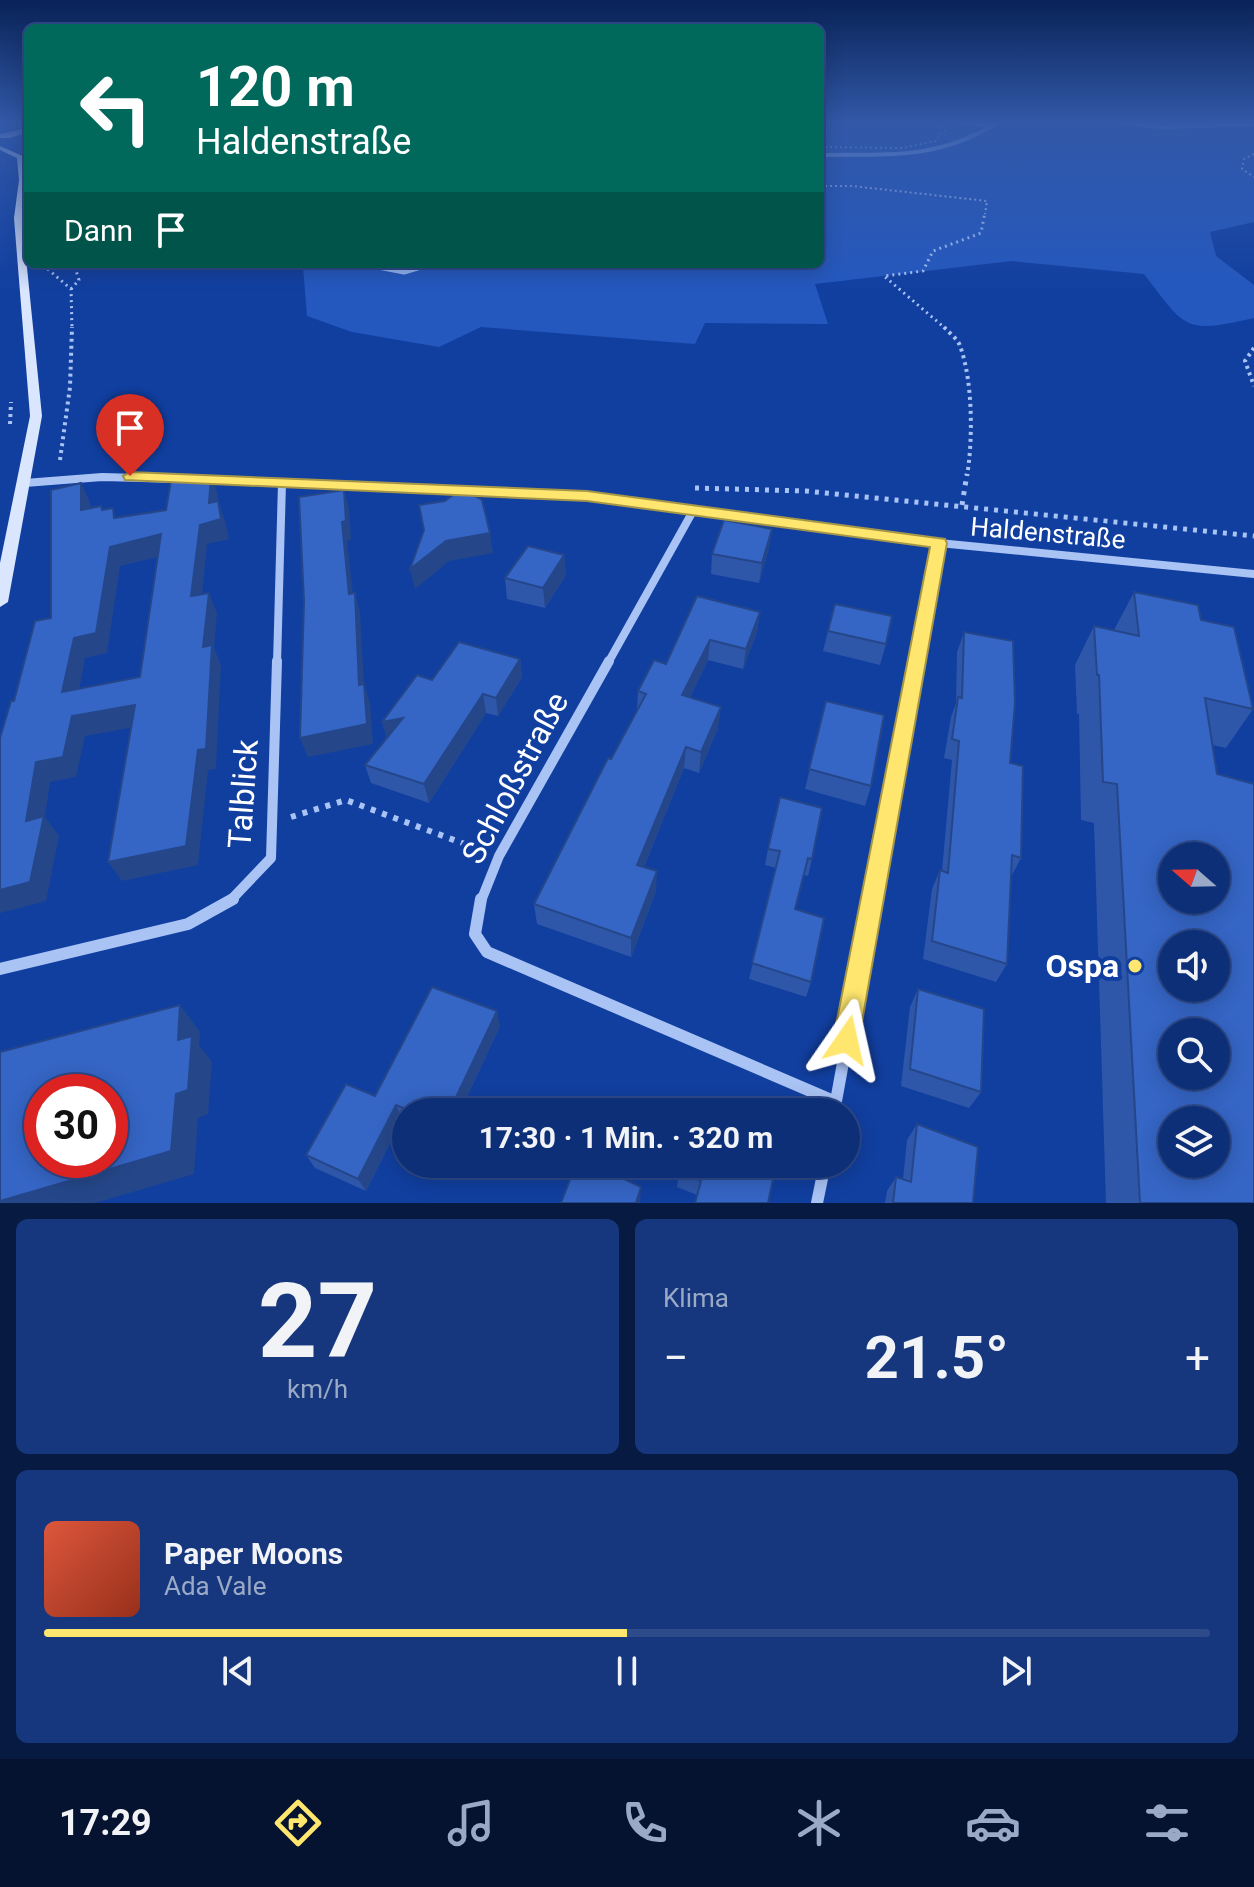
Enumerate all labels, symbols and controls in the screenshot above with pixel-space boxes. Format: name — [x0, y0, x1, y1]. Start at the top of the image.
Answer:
text: 120 m — [196, 54, 355, 120]
icon: left — [64, 56, 168, 160]
text: Haldenstraße — [196, 121, 411, 163]
icon: arrive — [149, 208, 193, 252]
text: Dann — [64, 213, 133, 248]
pin — [96, 394, 164, 476]
icon: arrive — [108, 406, 152, 450]
street label: Haldenstraße — [969, 511, 1127, 555]
street label: Schloßstraße — [454, 686, 576, 870]
street label: Talblick — [220, 738, 266, 850]
north arrow — [1158, 842, 1230, 914]
map controls — [1158, 842, 1230, 1178]
button: sound — [1158, 930, 1230, 1002]
place label: Ospa — [1045, 947, 1119, 985]
marker: Ospa — [1126, 957, 1144, 975]
position arrow — [805, 998, 889, 1082]
button: search — [1158, 1018, 1230, 1090]
speed limit sign: 30 — [24, 1074, 128, 1178]
button: layers — [1158, 1106, 1230, 1178]
text: 17:30 · 1 Min. · 320 m — [479, 1120, 773, 1155]
text: 27 — [258, 1261, 377, 1382]
text: Klima — [663, 1283, 729, 1313]
text: 21.5° — [865, 1322, 1009, 1393]
text: − — [663, 1332, 688, 1384]
text: + — [1185, 1332, 1210, 1384]
text: km/h — [287, 1374, 348, 1404]
text: Paper Moons — [164, 1536, 343, 1571]
text: Ada Vale — [164, 1571, 266, 1601]
icon: previous — [216, 1649, 260, 1693]
icon: pause — [605, 1649, 649, 1693]
icon: next — [994, 1649, 1038, 1693]
icon: directions — [270, 1795, 326, 1851]
icon: music — [443, 1795, 499, 1851]
icon: phone — [617, 1795, 673, 1851]
icon: climate — [791, 1795, 847, 1851]
icon: car — [965, 1795, 1021, 1851]
icon: filters — [1139, 1795, 1195, 1851]
text: 17:29 — [59, 1802, 152, 1844]

